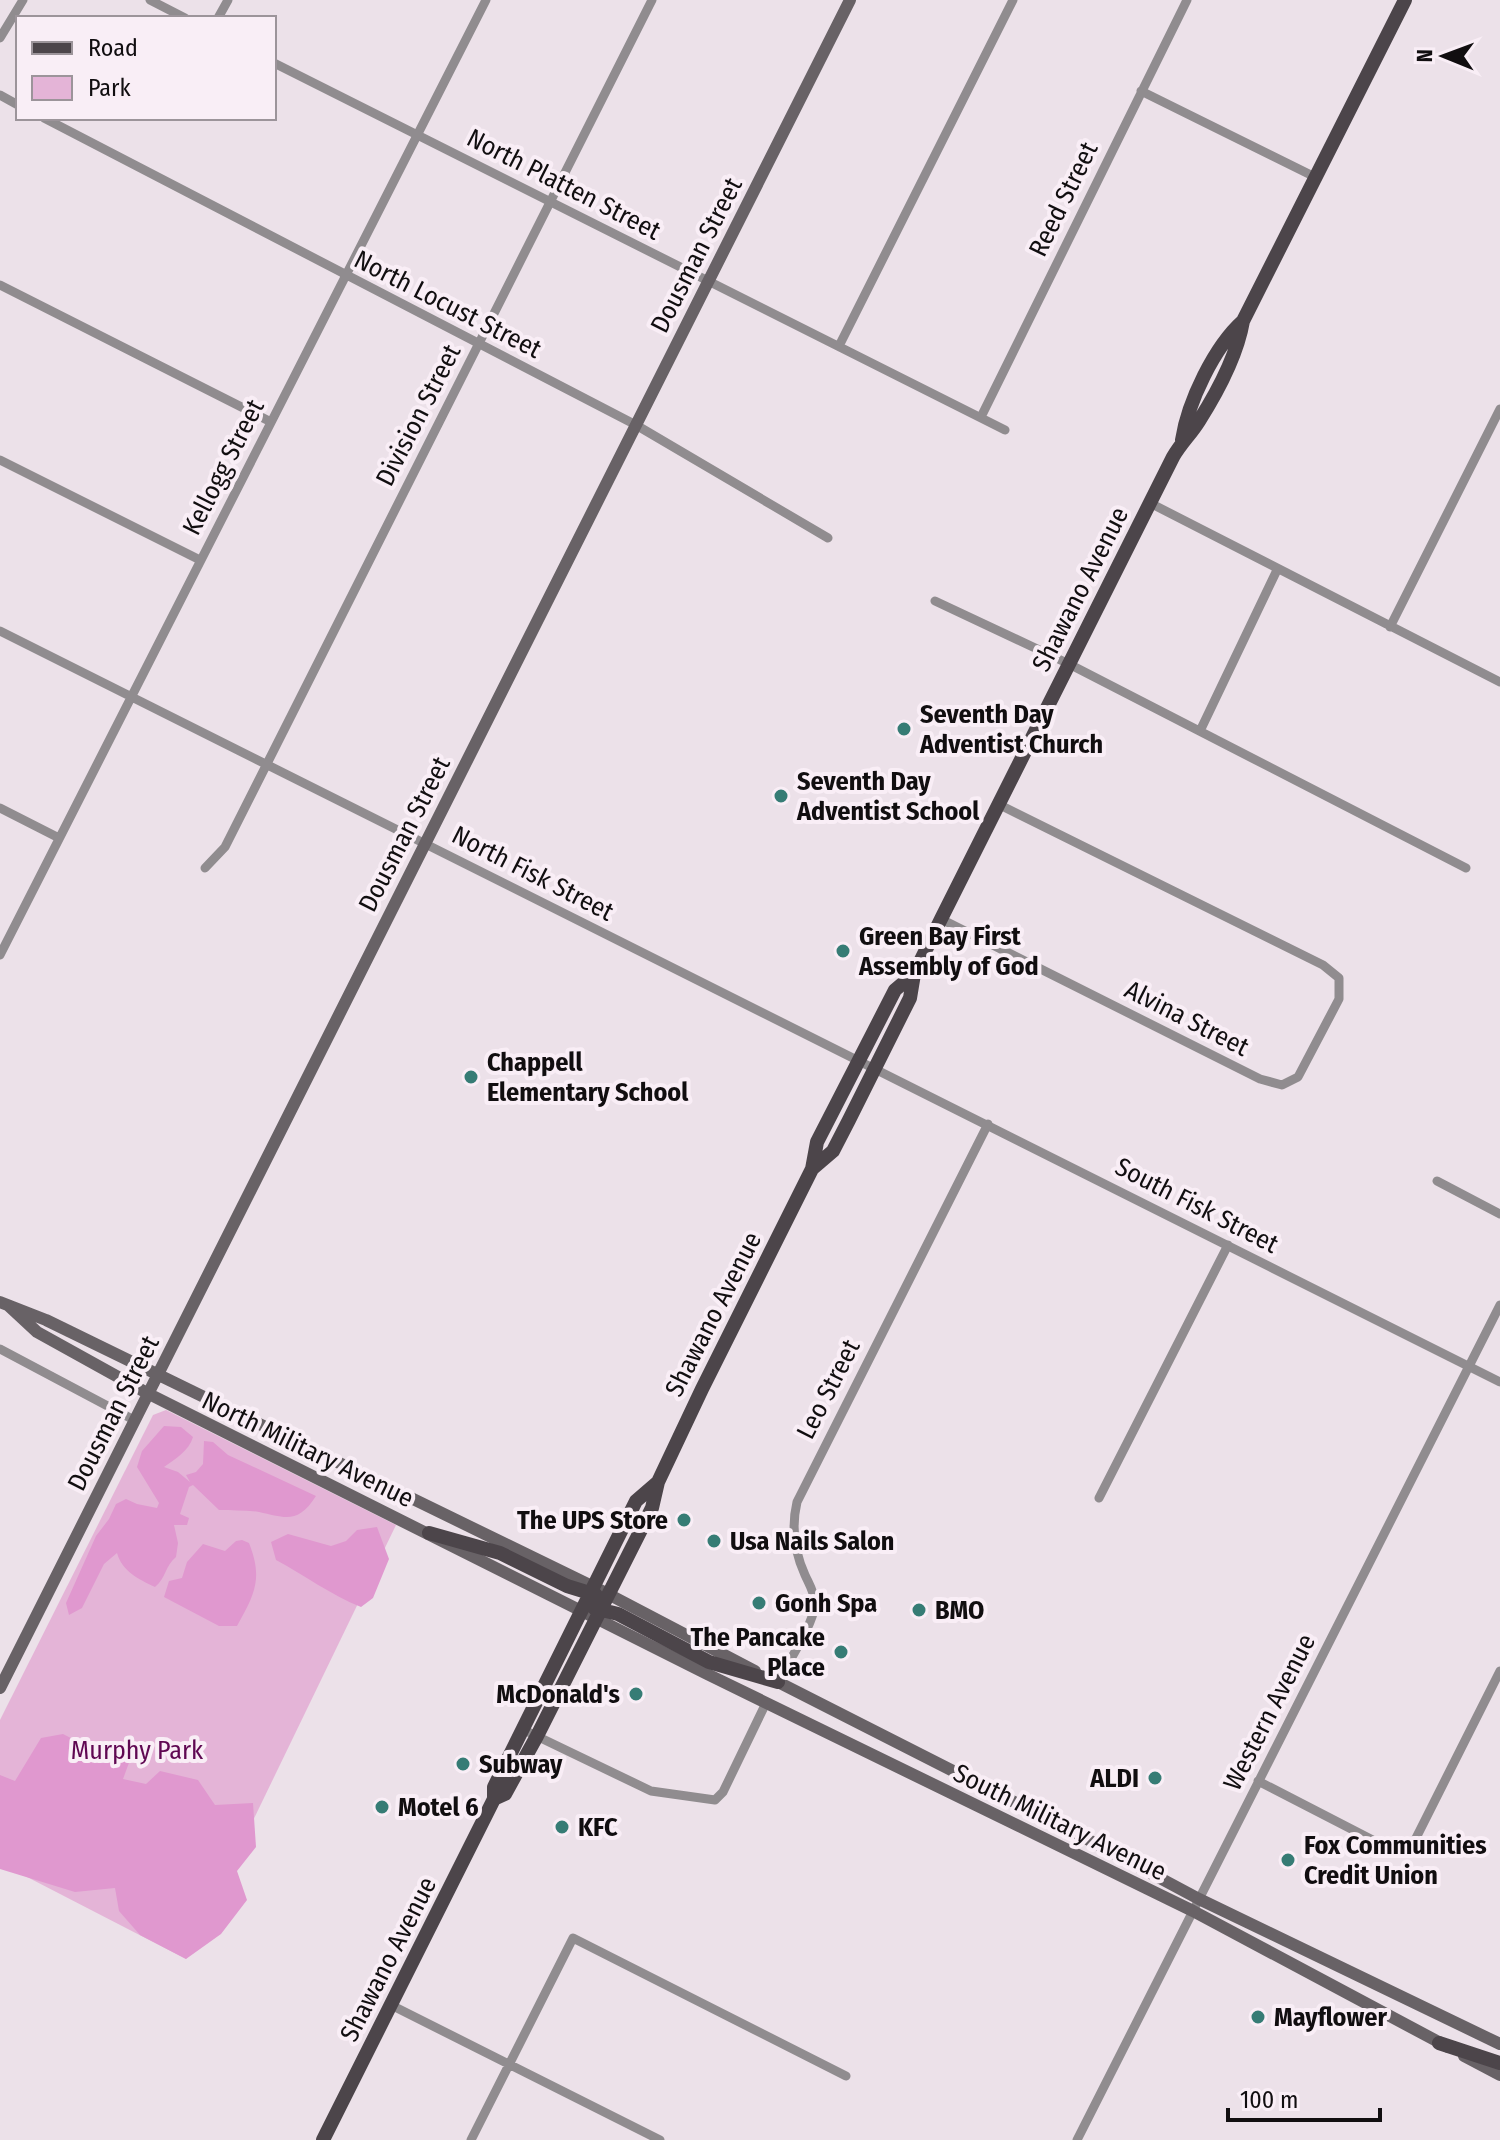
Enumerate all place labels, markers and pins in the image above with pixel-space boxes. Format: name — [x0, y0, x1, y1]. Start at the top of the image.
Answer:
place label: Seventh Day Adventist Church — [919, 699, 1103, 760]
marker: Seventh Day Adventist Church — [895, 720, 913, 738]
place label: Seventh Day Adventist School — [796, 766, 980, 827]
marker: Seventh Day Adventist School — [772, 787, 790, 805]
place label: Green Bay First Assembly of God — [858, 921, 1039, 982]
marker: Green Bay First Assembly of God — [834, 942, 852, 960]
place label: Chappell Elementary School — [487, 1047, 689, 1108]
marker: Chappell Elementary School — [462, 1068, 480, 1086]
place label: The UPS Store — [517, 1505, 668, 1536]
marker: The UPS Store — [675, 1511, 693, 1529]
place label: Usa Nails Salon — [730, 1526, 894, 1557]
marker: Usa Nails Salon — [705, 1532, 723, 1550]
place label: Gonh Spa — [775, 1588, 877, 1619]
marker: Gonh Spa — [750, 1594, 768, 1612]
place label: BMO — [935, 1595, 984, 1626]
marker: BMO — [910, 1601, 928, 1619]
place label: The Pancake Place — [691, 1622, 825, 1683]
marker: The Pancake Place — [832, 1643, 850, 1661]
place label: McDonald's — [496, 1679, 620, 1710]
marker: McDonald's — [627, 1685, 645, 1703]
place label: Subway — [479, 1749, 563, 1780]
marker: Subway — [454, 1755, 472, 1773]
place label: ALDI — [1089, 1763, 1139, 1794]
marker: ALDI — [1146, 1769, 1164, 1787]
place label: Motel 6 — [398, 1792, 479, 1823]
marker: Motel 6 — [373, 1798, 391, 1816]
place label: KFC — [578, 1812, 618, 1843]
marker: KFC — [553, 1818, 571, 1836]
place label: Fox Communities Credit Union — [1304, 1830, 1487, 1891]
marker: Fox Communities Credit Union — [1279, 1851, 1297, 1869]
place label: Mayflower — [1274, 2002, 1388, 2033]
marker: Mayflower — [1249, 2008, 1267, 2026]

